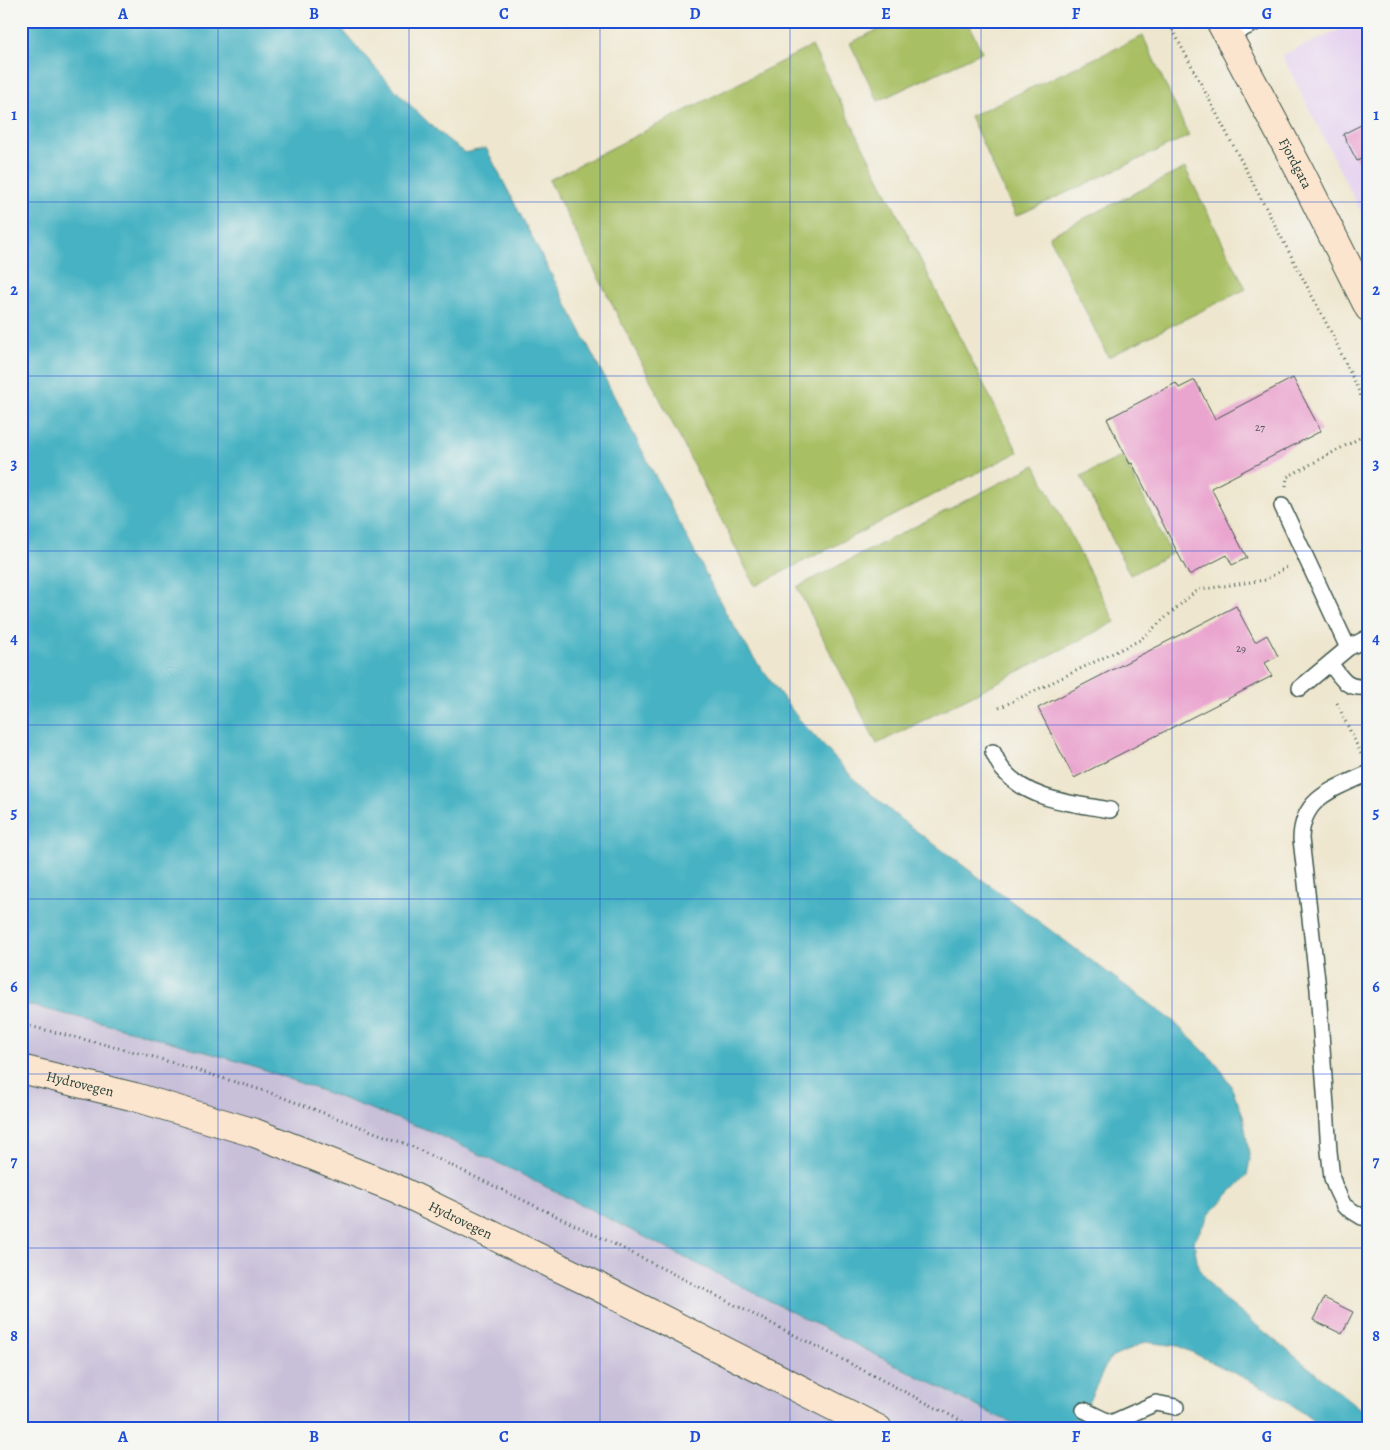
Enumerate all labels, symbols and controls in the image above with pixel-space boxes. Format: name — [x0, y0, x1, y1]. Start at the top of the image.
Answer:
text: A — [117, 3, 129, 25]
text: B — [309, 3, 319, 25]
text: C — [499, 3, 509, 25]
text: D — [689, 3, 701, 25]
text: E — [881, 3, 891, 25]
text: F — [1072, 3, 1081, 25]
text: G — [1262, 3, 1272, 25]
text: 1 — [11, 104, 17, 126]
text: 1 — [1373, 104, 1379, 126]
street label: Fjordgata — [1274, 134, 1317, 192]
text: 2 — [10, 279, 18, 301]
text: 2 — [1372, 279, 1380, 301]
house number: 27 — [1255, 420, 1265, 435]
text: 3 — [11, 453, 18, 475]
text: 3 — [1373, 453, 1380, 475]
text: 4 — [10, 628, 18, 650]
text: 4 — [1372, 628, 1380, 650]
house number: 29 — [1236, 641, 1246, 656]
text: 5 — [11, 802, 18, 824]
text: 5 — [1373, 802, 1380, 824]
text: 6 — [10, 976, 18, 998]
text: 6 — [1372, 976, 1380, 998]
street label: Hydrovegen — [45, 1066, 116, 1101]
text: 7 — [11, 1151, 18, 1173]
text: 7 — [1373, 1151, 1380, 1173]
street label: Hydrovegen — [425, 1196, 496, 1244]
text: 8 — [10, 1325, 18, 1347]
text: 8 — [1372, 1325, 1380, 1347]
text: A — [117, 1426, 129, 1448]
text: B — [309, 1426, 319, 1448]
text: C — [499, 1426, 509, 1448]
text: D — [689, 1426, 701, 1448]
text: E — [881, 1426, 891, 1448]
text: F — [1072, 1426, 1081, 1448]
text: G — [1262, 1426, 1272, 1448]

